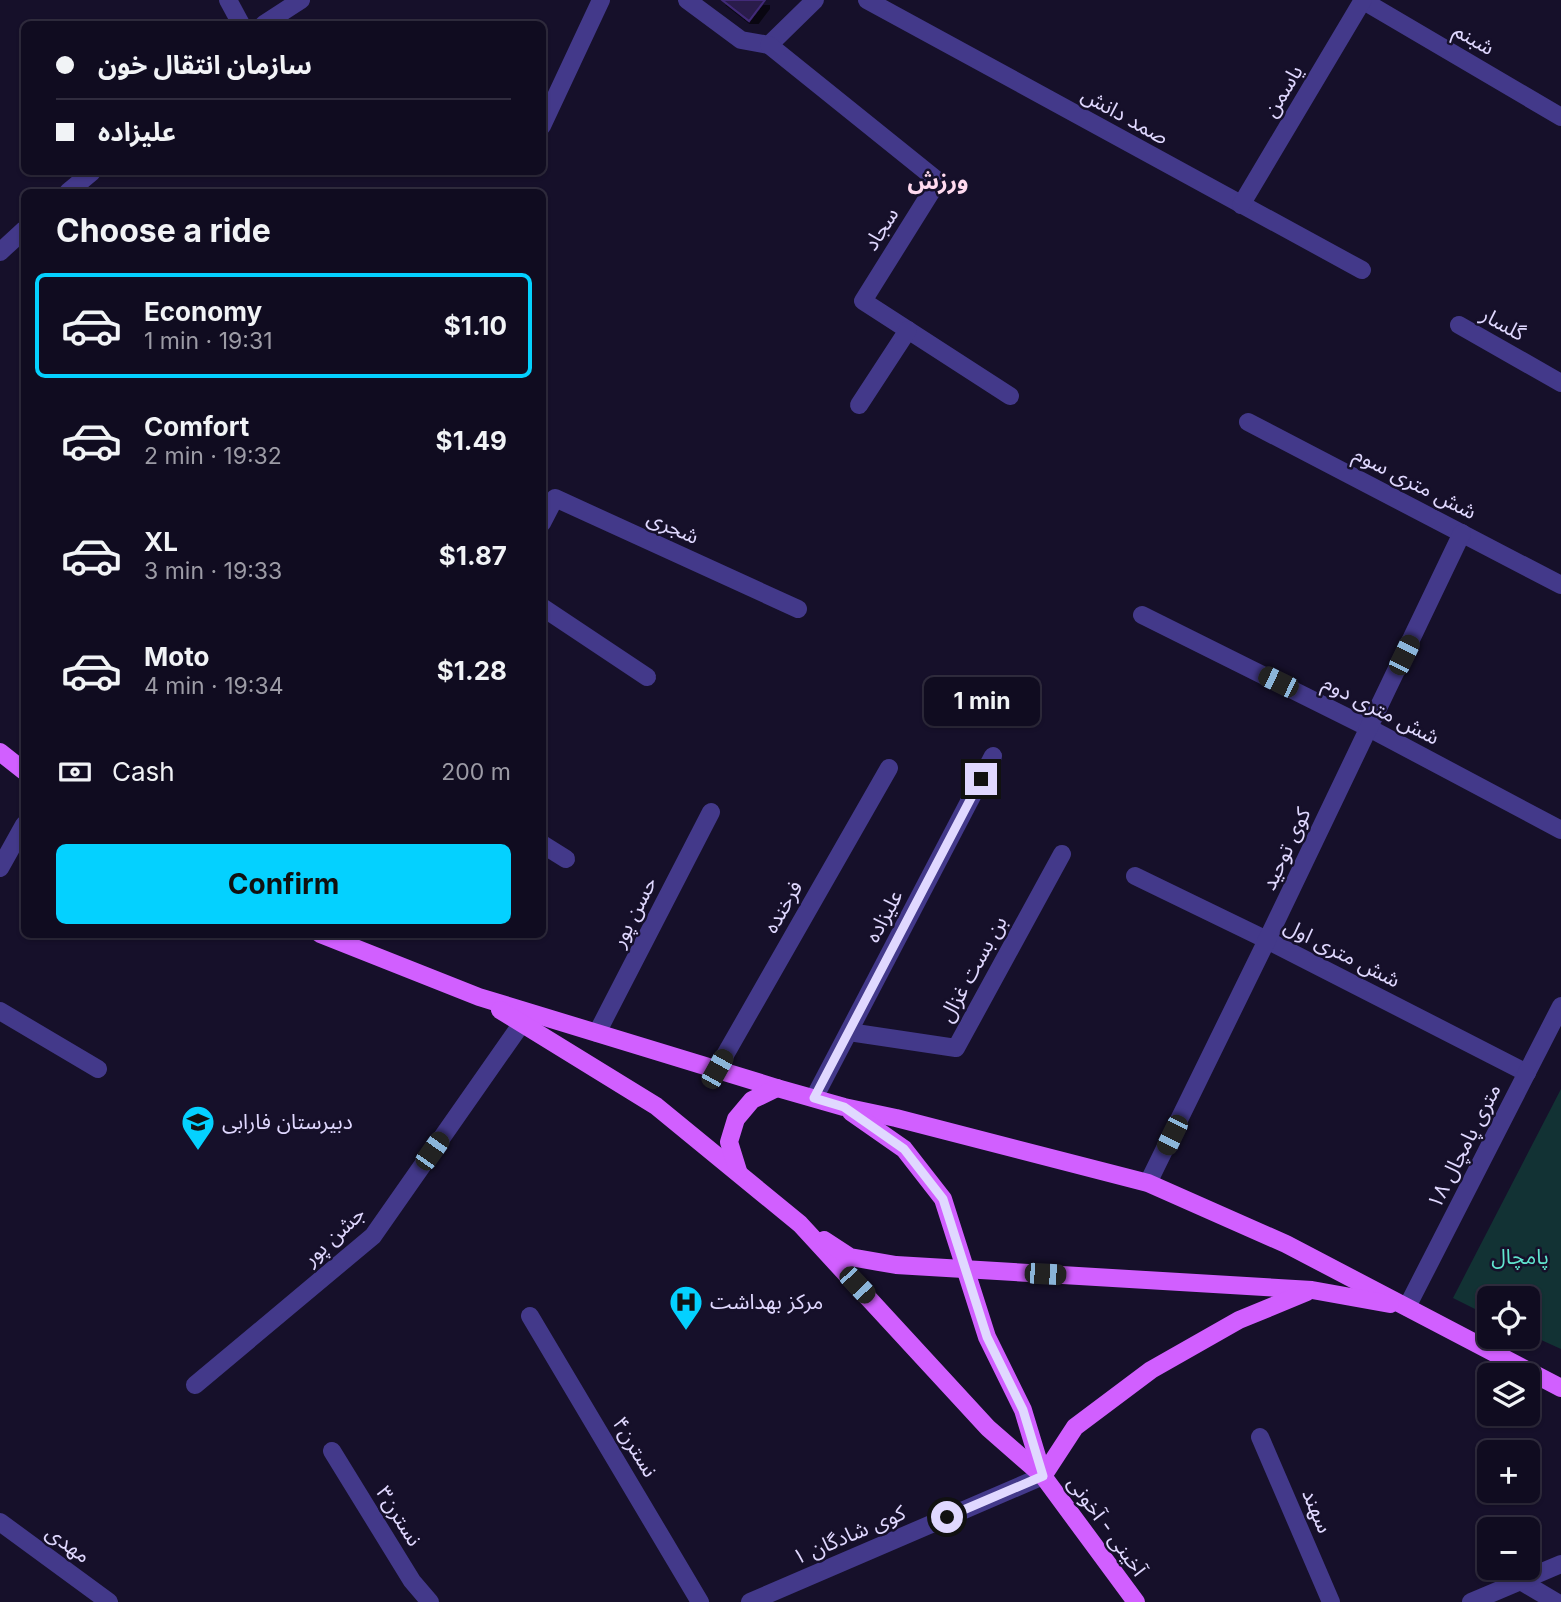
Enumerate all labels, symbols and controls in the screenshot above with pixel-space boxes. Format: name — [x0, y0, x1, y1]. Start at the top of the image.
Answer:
street label: شبنم — [1448, 17, 1499, 63]
text: سازمان انتقال خون — [98, 49, 312, 80]
street label: یاسمن — [1257, 60, 1308, 121]
street label: صمد دانش — [1077, 81, 1173, 150]
text: علیزاده — [98, 116, 176, 147]
district label: ورزش — [907, 167, 969, 195]
street label: سجاد — [858, 203, 903, 255]
text: Choose a ride — [56, 211, 271, 250]
icon: car — [60, 294, 123, 357]
text: Economy — [144, 296, 262, 327]
street label: گلسار — [1476, 301, 1530, 346]
text: $1.10 — [444, 310, 507, 341]
text: 1 min · 19:31 — [144, 327, 273, 355]
icon: car — [60, 409, 123, 472]
text: Comfort — [144, 411, 249, 442]
text: $1.49 — [436, 425, 507, 456]
street label: شش متری سوم — [1348, 441, 1481, 528]
text: 2 min · 19:32 — [144, 442, 282, 470]
street label: شجری — [643, 504, 703, 549]
icon: car — [60, 524, 123, 587]
text: XL — [144, 526, 178, 557]
text: $1.87 — [439, 540, 507, 571]
text: 3 min · 19:33 — [144, 557, 282, 585]
car — [1386, 632, 1423, 678]
icon: car — [60, 639, 123, 702]
text: Moto — [144, 641, 209, 672]
text: $1.28 — [437, 655, 507, 686]
car — [1255, 663, 1302, 701]
street label: شش متری دوم — [1317, 669, 1444, 753]
text: 4 min · 19:34 — [144, 672, 284, 700]
callout: 1 min — [923, 678, 1039, 726]
text: 1 min — [954, 687, 1010, 715]
icon: cash — [56, 753, 94, 791]
text: Cash — [112, 756, 175, 787]
text: 200 m — [441, 758, 511, 786]
route end — [965, 763, 997, 795]
street label: کوی توحید — [1256, 803, 1316, 894]
button: Confirm — [56, 844, 511, 924]
street label: حسن پور — [605, 873, 663, 952]
street label: فرخنده — [758, 876, 807, 937]
street label: علیزاده — [859, 885, 908, 946]
street label: بن بست غزال — [933, 911, 1012, 1026]
street label: شش متری اول — [1280, 913, 1405, 993]
car — [698, 1046, 737, 1092]
street label: ۱۸ متری پامچال — [1421, 1079, 1507, 1213]
school or university icon: دبیرستان فارابی — [179, 1103, 217, 1152]
place label: دبیرستان فارابی — [222, 1109, 353, 1134]
car — [1154, 1112, 1191, 1158]
car — [412, 1128, 453, 1174]
street label: جشن پور — [297, 1201, 371, 1272]
park label: پامچال — [1491, 1244, 1549, 1270]
car — [835, 1262, 880, 1308]
car — [1024, 1262, 1067, 1286]
hospital icon: مرکز بهداشت — [667, 1283, 705, 1332]
map controls — [1477, 1286, 1540, 1580]
button: locate — [1477, 1286, 1540, 1349]
place label: مرکز بهداشت — [710, 1289, 823, 1314]
button: layers — [1477, 1363, 1540, 1426]
street label: نسترن۴ — [608, 1412, 663, 1481]
button: + — [1477, 1440, 1540, 1503]
street label: آخینی - آخونی — [1063, 1471, 1153, 1581]
street label: نسترن۳ — [371, 1481, 428, 1550]
street label: سهند — [1297, 1485, 1338, 1537]
street label: کوی شادگان ۱ — [789, 1499, 909, 1570]
route start — [931, 1501, 963, 1533]
button: − — [1477, 1517, 1540, 1580]
street label: مهدی — [41, 1519, 95, 1568]

